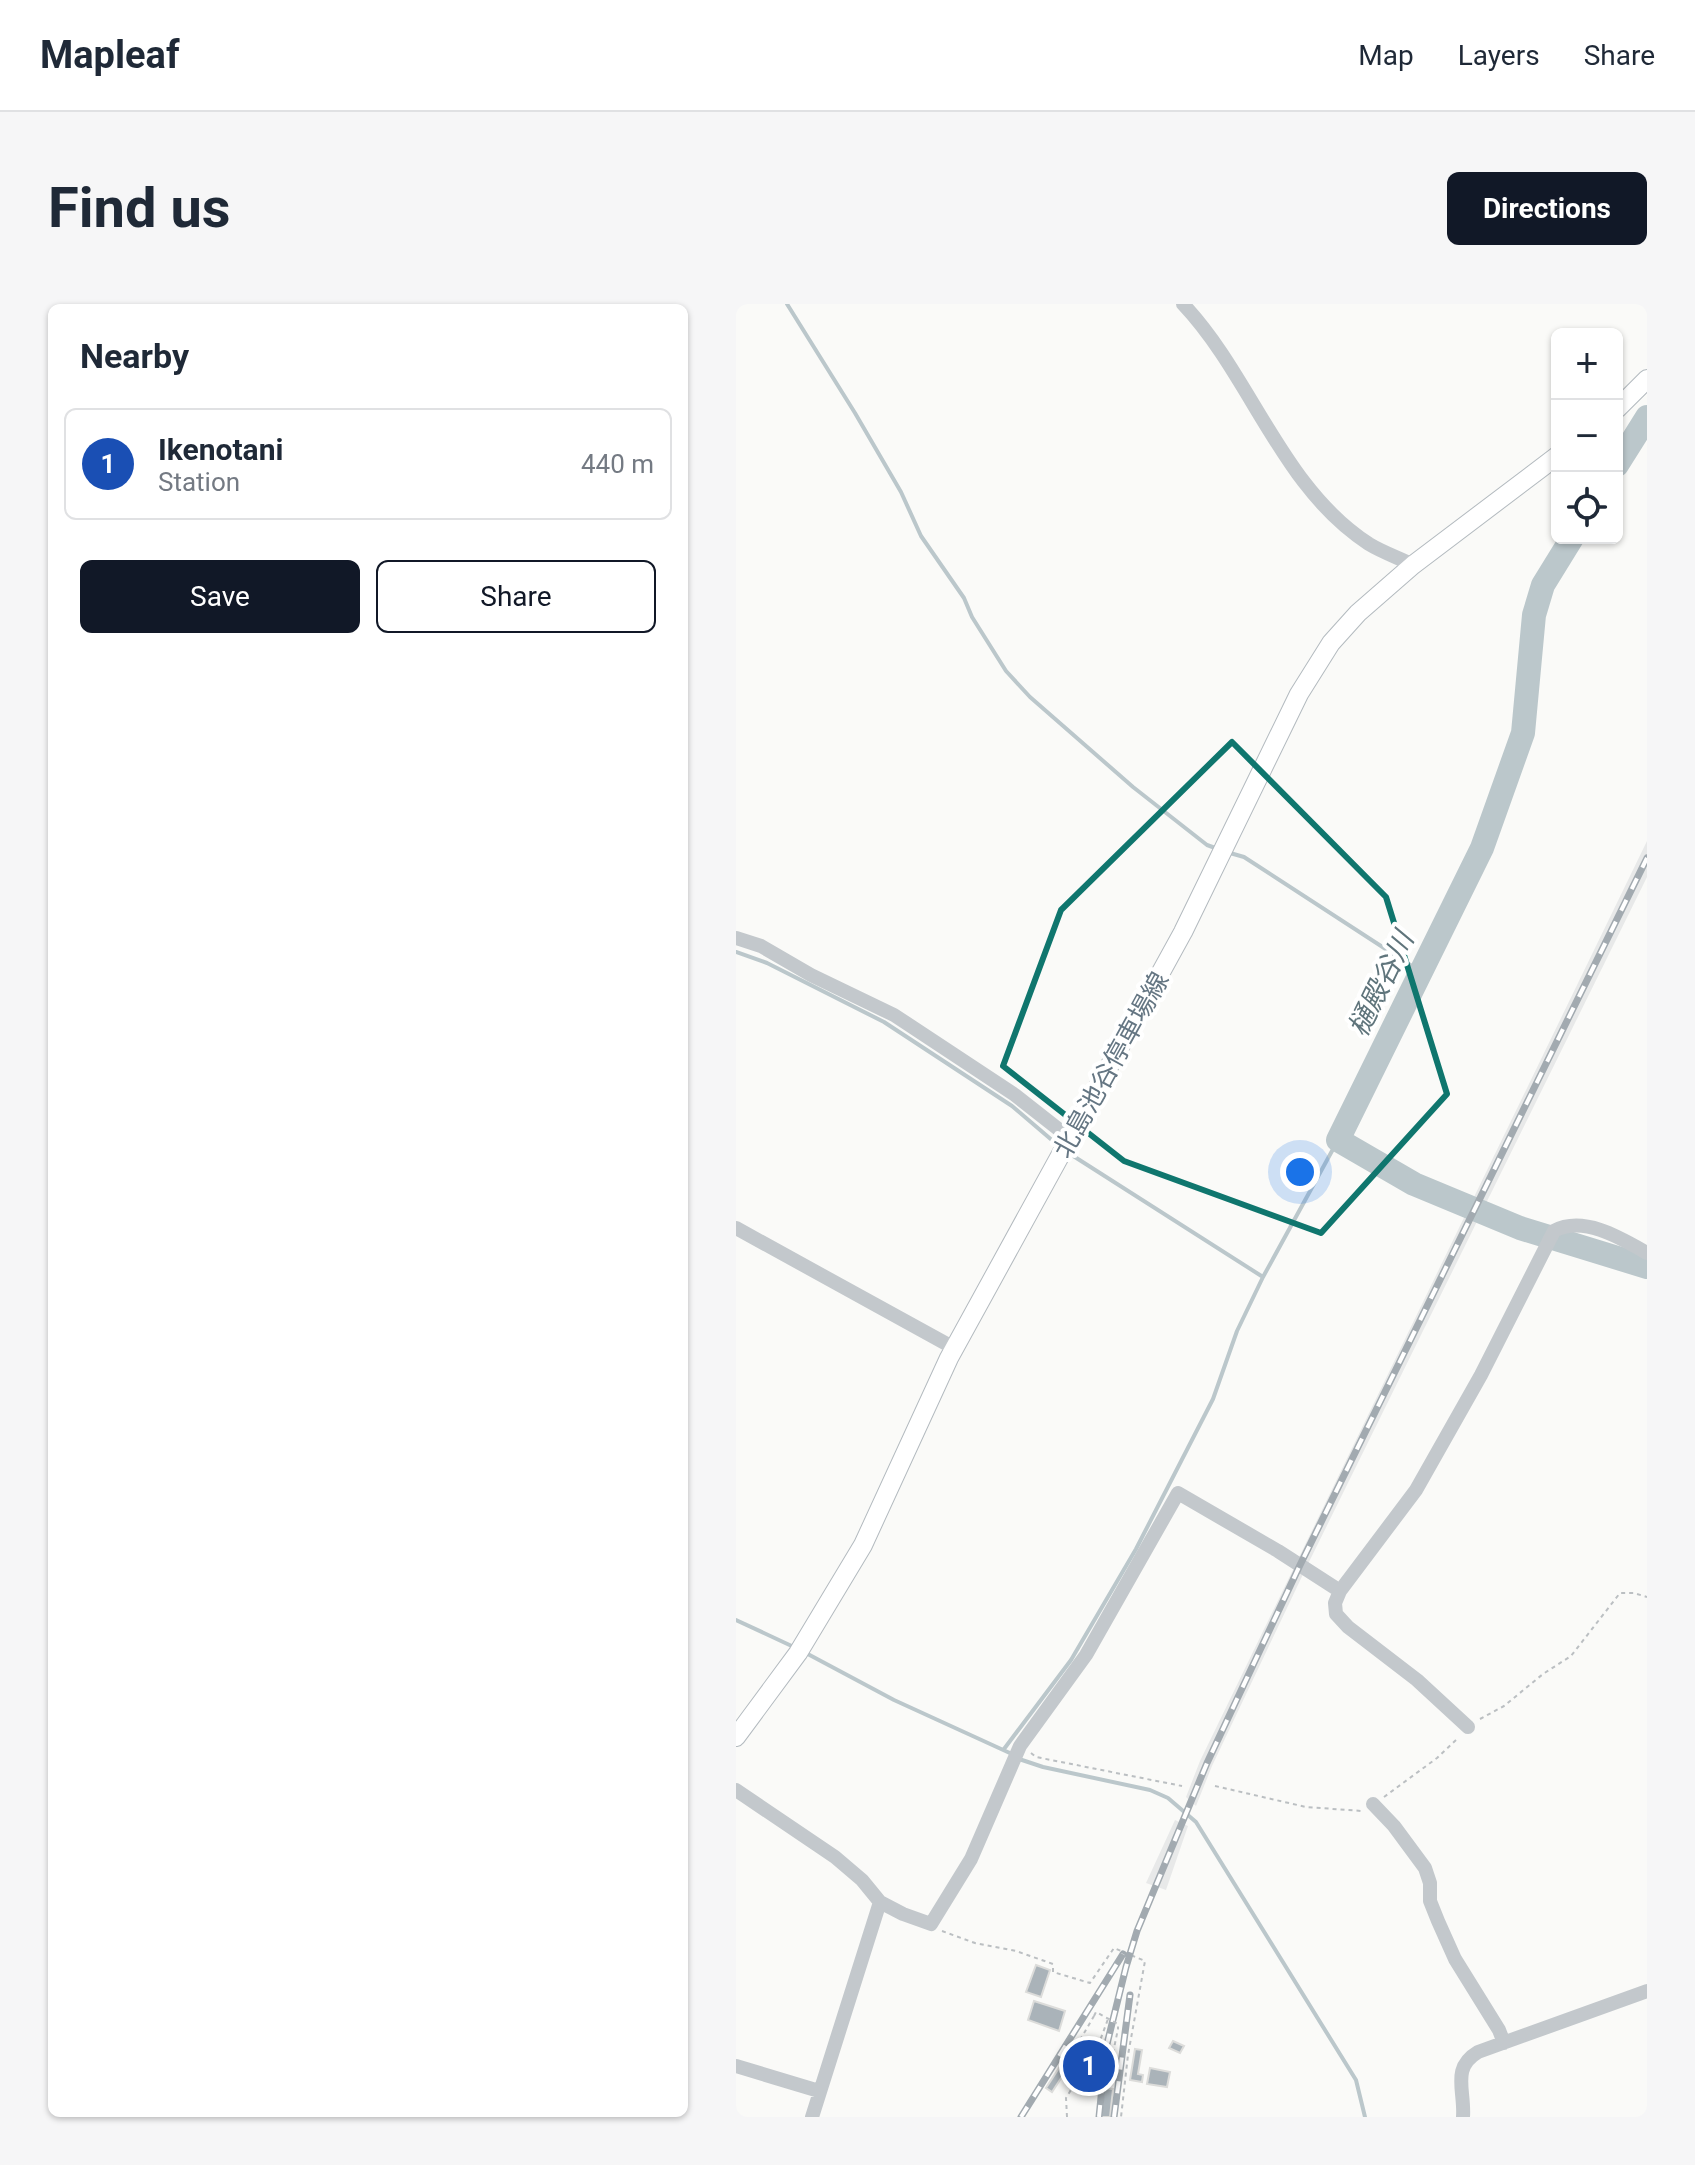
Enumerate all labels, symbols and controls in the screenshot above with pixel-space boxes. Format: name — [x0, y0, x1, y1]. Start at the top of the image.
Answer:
text: Mapleaf — [40, 33, 180, 77]
text: Map — [1358, 39, 1414, 72]
text: Layers — [1458, 39, 1540, 72]
text: Share — [1584, 39, 1655, 72]
button: Directions — [1447, 172, 1647, 245]
text: Find us — [48, 175, 231, 241]
map controls — [1551, 328, 1623, 544]
button: + — [1551, 328, 1623, 400]
text: Nearby — [80, 336, 189, 376]
button: − — [1551, 400, 1623, 472]
text: Ikenotani — [158, 432, 283, 467]
text: 1 — [101, 449, 115, 479]
text: 440 m — [581, 449, 654, 479]
text: Station — [158, 467, 240, 497]
button: locate — [1551, 472, 1623, 544]
button: Save — [80, 560, 360, 633]
button: Share — [376, 560, 656, 633]
water label: 樋殿谷川 — [1342, 924, 1422, 1042]
street label: 北島池谷停車場線 — [1047, 967, 1175, 1163]
your location — [1280, 1152, 1320, 1192]
pin: 1 — [1063, 2036, 1115, 2096]

